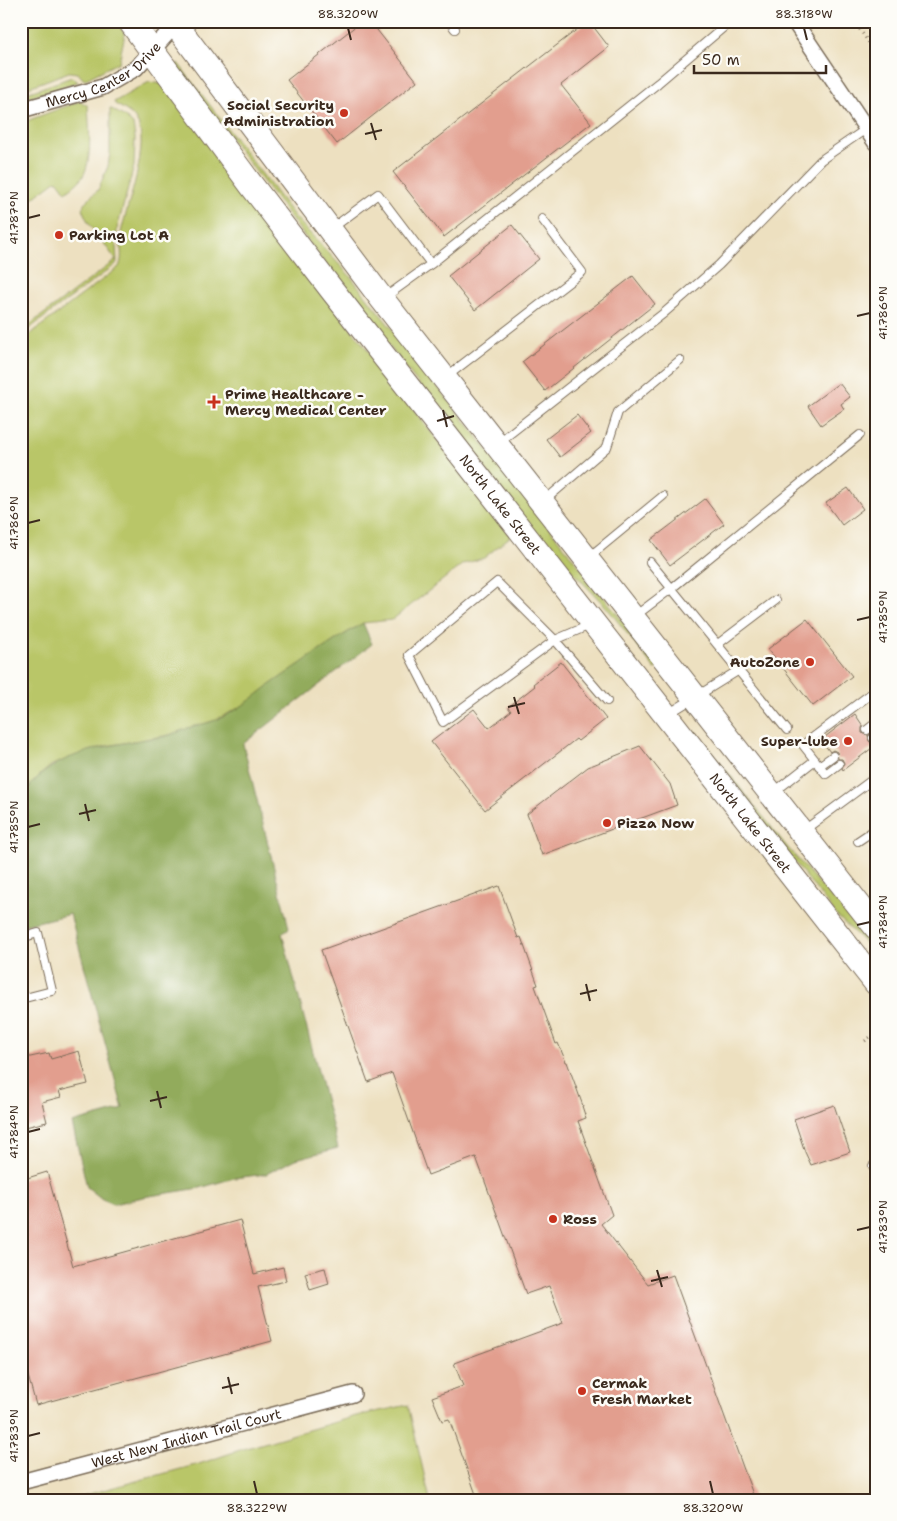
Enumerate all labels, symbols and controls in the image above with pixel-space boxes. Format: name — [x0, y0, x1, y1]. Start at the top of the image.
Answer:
text: 88.320°W — [318, 6, 378, 22]
text: 88.318°W — [775, 6, 833, 22]
street label: Mercy Center Drive — [44, 38, 165, 112]
scale bar — [694, 42, 827, 74]
text: 50 m — [702, 50, 740, 70]
place label: Social Security Administration — [223, 96, 334, 130]
marker: Social Security Administration — [338, 107, 350, 119]
text: 41.787°N — [6, 191, 22, 245]
place label: Parking Lot A — [69, 226, 169, 244]
marker: Parking Lot A — [53, 229, 65, 241]
text: 41.786°N — [875, 286, 891, 340]
place label: Prime Healthcare - Mercy Medical Center — [225, 385, 387, 419]
marker: Prime Healthcare - Mercy Medical Center — [207, 395, 221, 409]
street label: North Lake Street — [456, 451, 545, 558]
text: 41.786°N — [6, 496, 22, 550]
text: 41.785°N — [875, 591, 891, 644]
place label: AutoZone — [730, 653, 800, 671]
marker: AutoZone — [804, 656, 816, 668]
place label: Super-lube — [761, 732, 838, 750]
marker: Super-lube — [842, 735, 854, 747]
street label: North Lake Street — [706, 769, 795, 877]
text: 41.785°N — [6, 801, 22, 854]
place label: Pizza Now — [617, 814, 694, 832]
marker: Pizza Now — [601, 817, 613, 829]
text: 41.784°N — [875, 895, 891, 949]
text: 41.784°N — [6, 1105, 22, 1159]
text: 41.783°N — [875, 1200, 891, 1254]
place label: Ross — [563, 1210, 597, 1228]
marker: Ross — [547, 1213, 559, 1225]
place label: Cermak Fresh Market — [592, 1374, 692, 1408]
marker: Cermak Fresh Market — [576, 1385, 588, 1397]
street label: West New Indian Trail Court — [89, 1404, 283, 1472]
text: 41.783°N — [6, 1409, 22, 1463]
text: 88.322°W — [227, 1500, 287, 1516]
text: 88.320°W — [683, 1500, 743, 1516]

